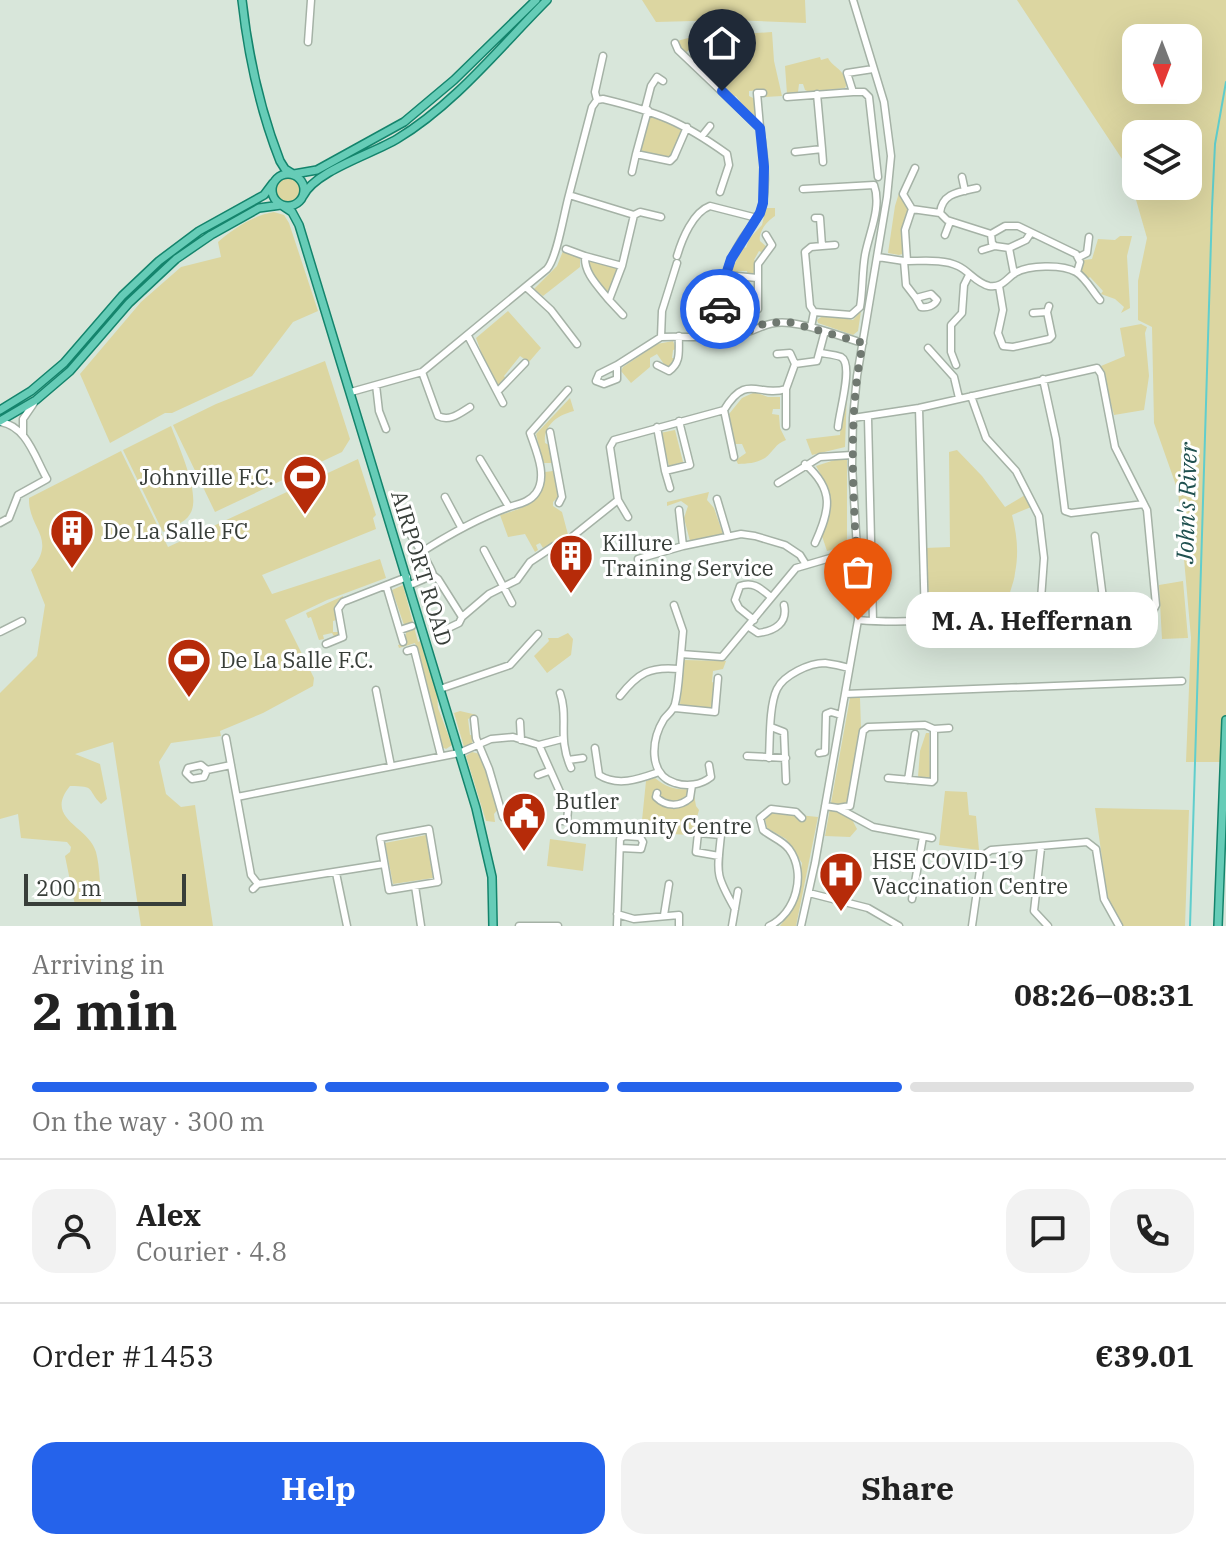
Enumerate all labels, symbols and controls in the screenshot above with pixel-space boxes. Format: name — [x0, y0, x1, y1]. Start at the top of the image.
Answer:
pin — [688, 9, 756, 91]
icon: home — [700, 21, 744, 65]
north arrow — [1122, 24, 1202, 104]
map controls — [1122, 24, 1202, 200]
button: layers — [1122, 120, 1202, 200]
courier — [680, 269, 760, 349]
icon: car — [698, 287, 742, 331]
water label: John's River — [1168, 440, 1204, 565]
sports icon: Johnville F.C. — [281, 453, 329, 516]
place label: Johnville F.C. — [139, 462, 274, 491]
street label: AIRPORT ROAD — [385, 487, 460, 649]
building icon: De La Salle FC — [48, 507, 96, 570]
place label: De La Salle FC — [103, 516, 248, 545]
place label: Killure Training Service — [602, 528, 774, 582]
building icon: Killure Training Service — [547, 532, 595, 595]
pin — [824, 538, 892, 620]
icon: bag — [836, 550, 880, 594]
callout: M. A. Heffernan — [906, 592, 1158, 648]
text: M. A. Heffernan — [932, 603, 1132, 637]
sports icon: De La Salle F.C. — [165, 636, 213, 699]
place label: De La Salle F.C. — [220, 645, 374, 674]
place label: Butler Community Centre — [555, 786, 752, 840]
public building icon: Butler Community Centre — [500, 790, 548, 853]
place label: HSE COVID-19 Vaccination Centre — [872, 846, 1068, 900]
hospital icon: HSE COVID-19 Vaccination Centre — [817, 850, 865, 913]
scale bar — [24, 870, 186, 906]
text: 200 m — [36, 873, 102, 902]
text: Arriving in — [32, 947, 165, 981]
text: 08:26–08:31 — [1014, 975, 1194, 1014]
text: 2 min — [32, 977, 178, 1044]
text: On the way · 300 m — [32, 1104, 265, 1138]
button: person — [32, 1189, 116, 1273]
button: chat — [1006, 1189, 1090, 1273]
button: phone — [1110, 1189, 1194, 1273]
text: Alex — [136, 1195, 201, 1234]
text: Courier · 4.8 — [136, 1234, 287, 1268]
text: Order #1453 — [32, 1336, 214, 1375]
text: €39.01 — [1095, 1336, 1194, 1375]
button: Help — [32, 1442, 605, 1534]
button: Share — [621, 1442, 1194, 1534]

